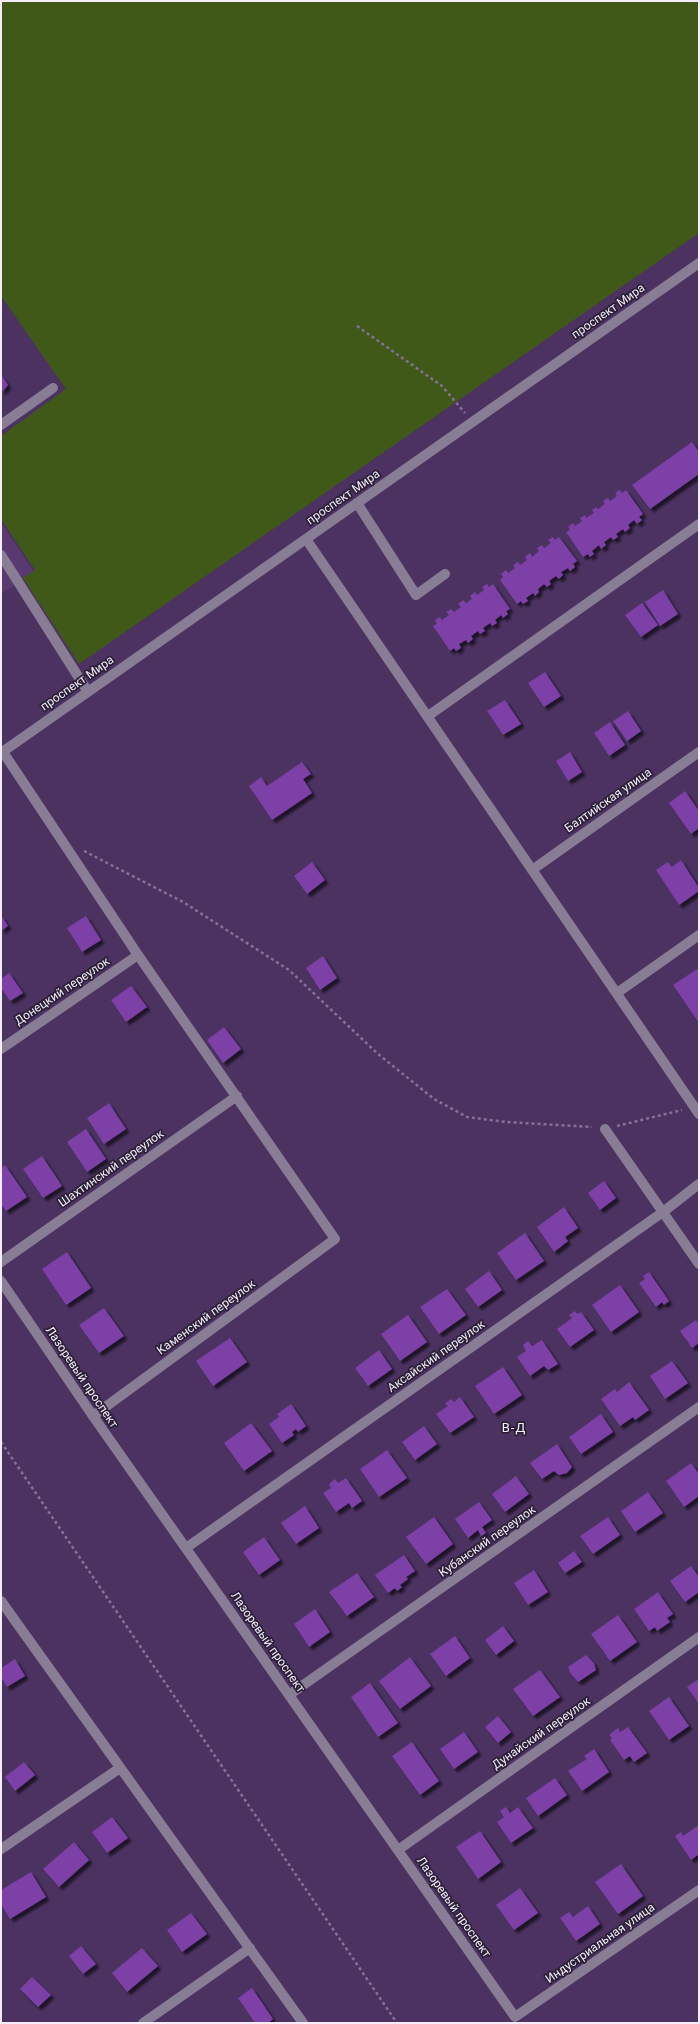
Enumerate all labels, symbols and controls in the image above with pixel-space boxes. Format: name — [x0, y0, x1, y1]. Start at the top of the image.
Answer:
street label: проспект Мира — [569, 281, 647, 341]
street label: проспект Мира — [304, 467, 382, 527]
street label: проспект Мира — [38, 653, 116, 713]
street label: Балтийская улица — [562, 765, 654, 835]
street label: Донецкий переулок — [12, 954, 113, 1028]
street label: Шахтинский переулок — [56, 1126, 167, 1210]
street label: Каменский переулок — [154, 1276, 258, 1357]
street label: Аксайский переулок — [385, 1317, 488, 1395]
street label: Лазоревый проспект — [43, 1324, 121, 1431]
district label: В-Д — [502, 1420, 526, 1435]
street label: Кубанский переулок — [436, 1502, 538, 1580]
street label: Лазоревый проспект — [228, 1589, 308, 1695]
street label: Дунайский переулок — [489, 1694, 593, 1772]
street label: Лазоревый проспект — [414, 1854, 494, 1960]
street label: Индустриальная улица — [543, 1900, 657, 1986]

